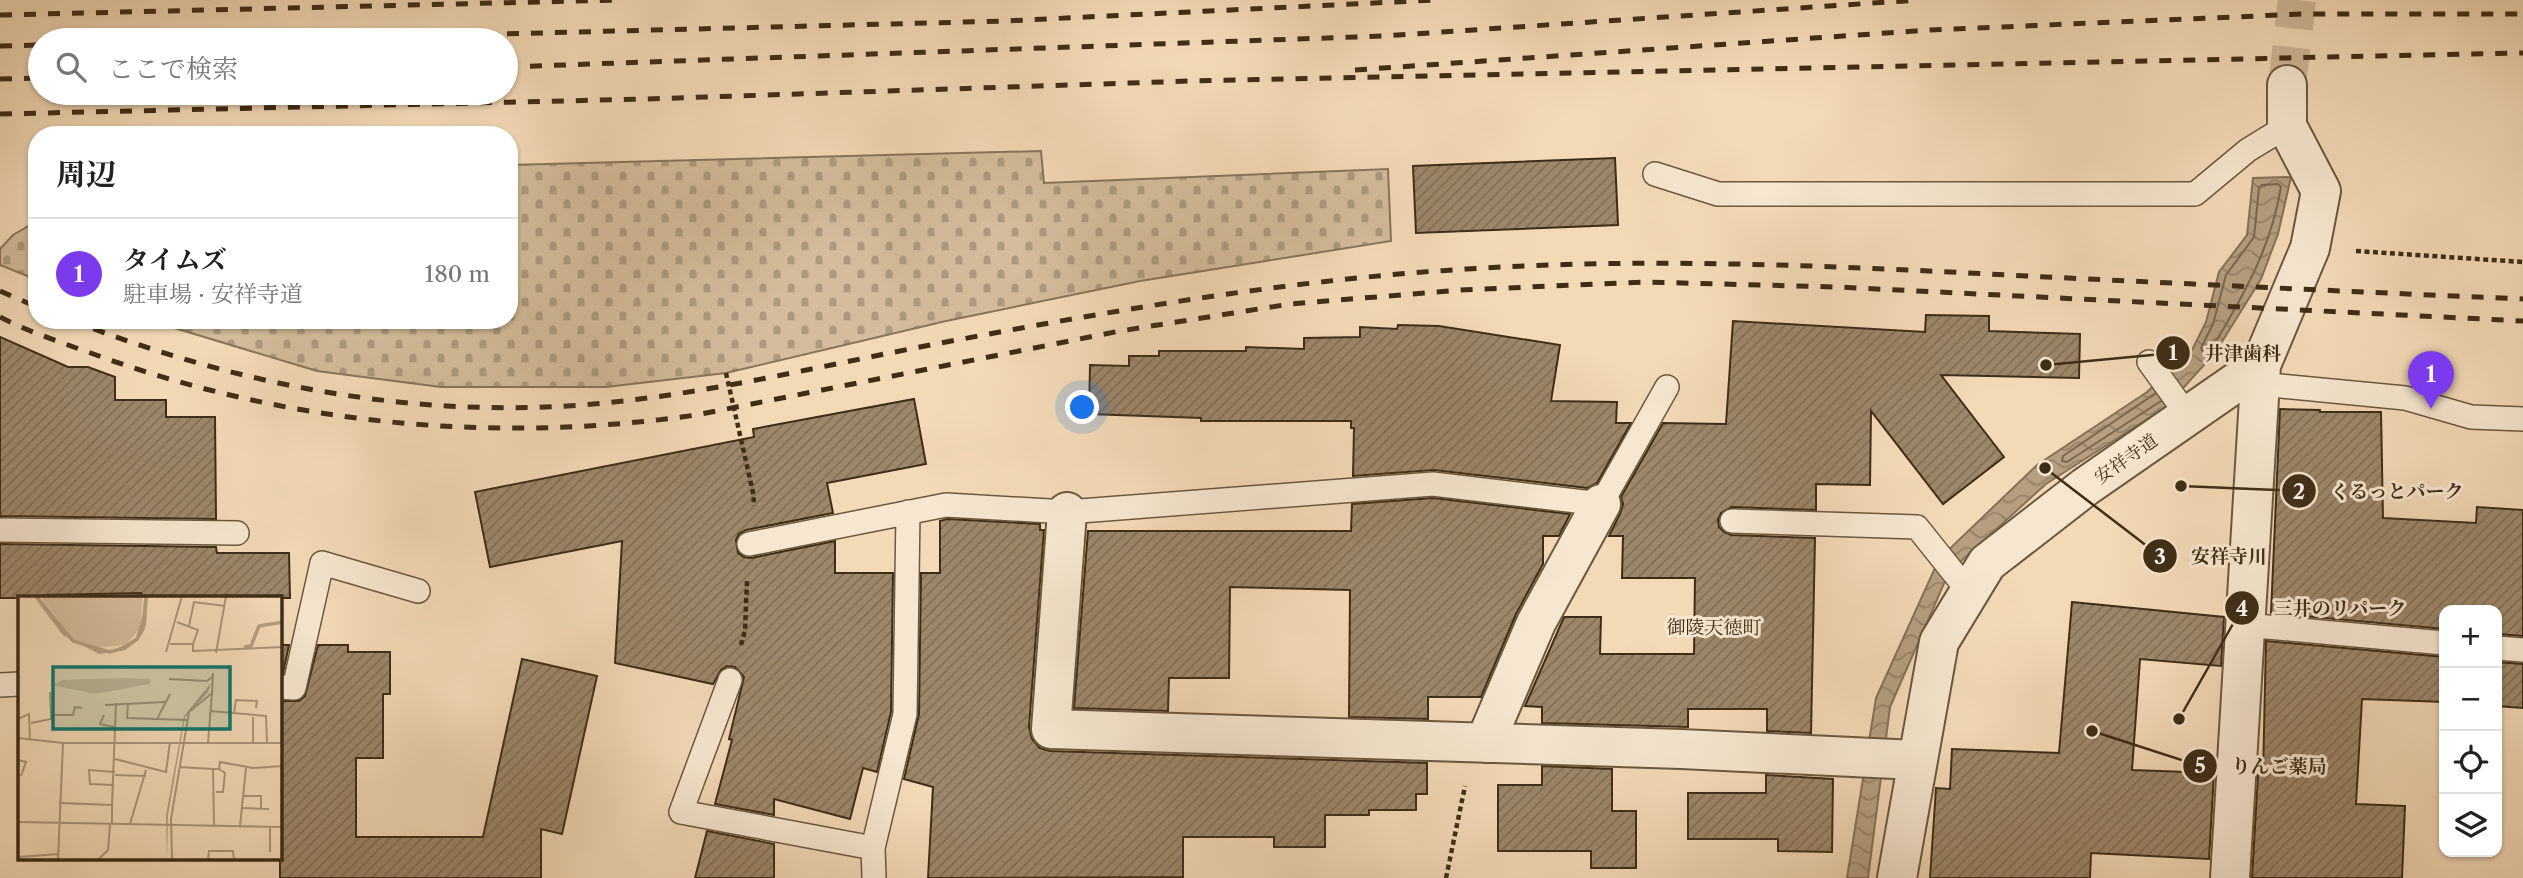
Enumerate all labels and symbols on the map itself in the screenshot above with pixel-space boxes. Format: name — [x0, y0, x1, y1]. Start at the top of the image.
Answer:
callout: 井津歯科 — [2156, 333, 2295, 373]
text: 1 — [2168, 340, 2178, 365]
text: 井津歯科 — [2205, 342, 2281, 365]
pin: 1 — [2408, 351, 2454, 409]
your location — [1065, 390, 1099, 424]
street label: 安祥寺道 — [2090, 429, 2162, 489]
callout: くるっとパーク — [2281, 471, 2477, 511]
text: 2 — [2293, 479, 2305, 504]
text: くるっとパーク — [2330, 480, 2464, 503]
callout: 安祥寺川 — [2142, 536, 2281, 576]
text: 3 — [2154, 544, 2166, 569]
text: 安祥寺川 — [2191, 545, 2267, 568]
callout: 三井のリパーク — [2225, 588, 2421, 628]
inset map — [18, 596, 282, 860]
text: 4 — [2236, 596, 2248, 621]
text: 三井のリパーク — [2274, 597, 2406, 620]
district label: 御陵天徳町 — [1666, 616, 1762, 639]
callout: りんご薬局 — [2182, 746, 2340, 786]
text: 5 — [2194, 753, 2206, 778]
text: りんご薬局 — [2231, 755, 2327, 778]

